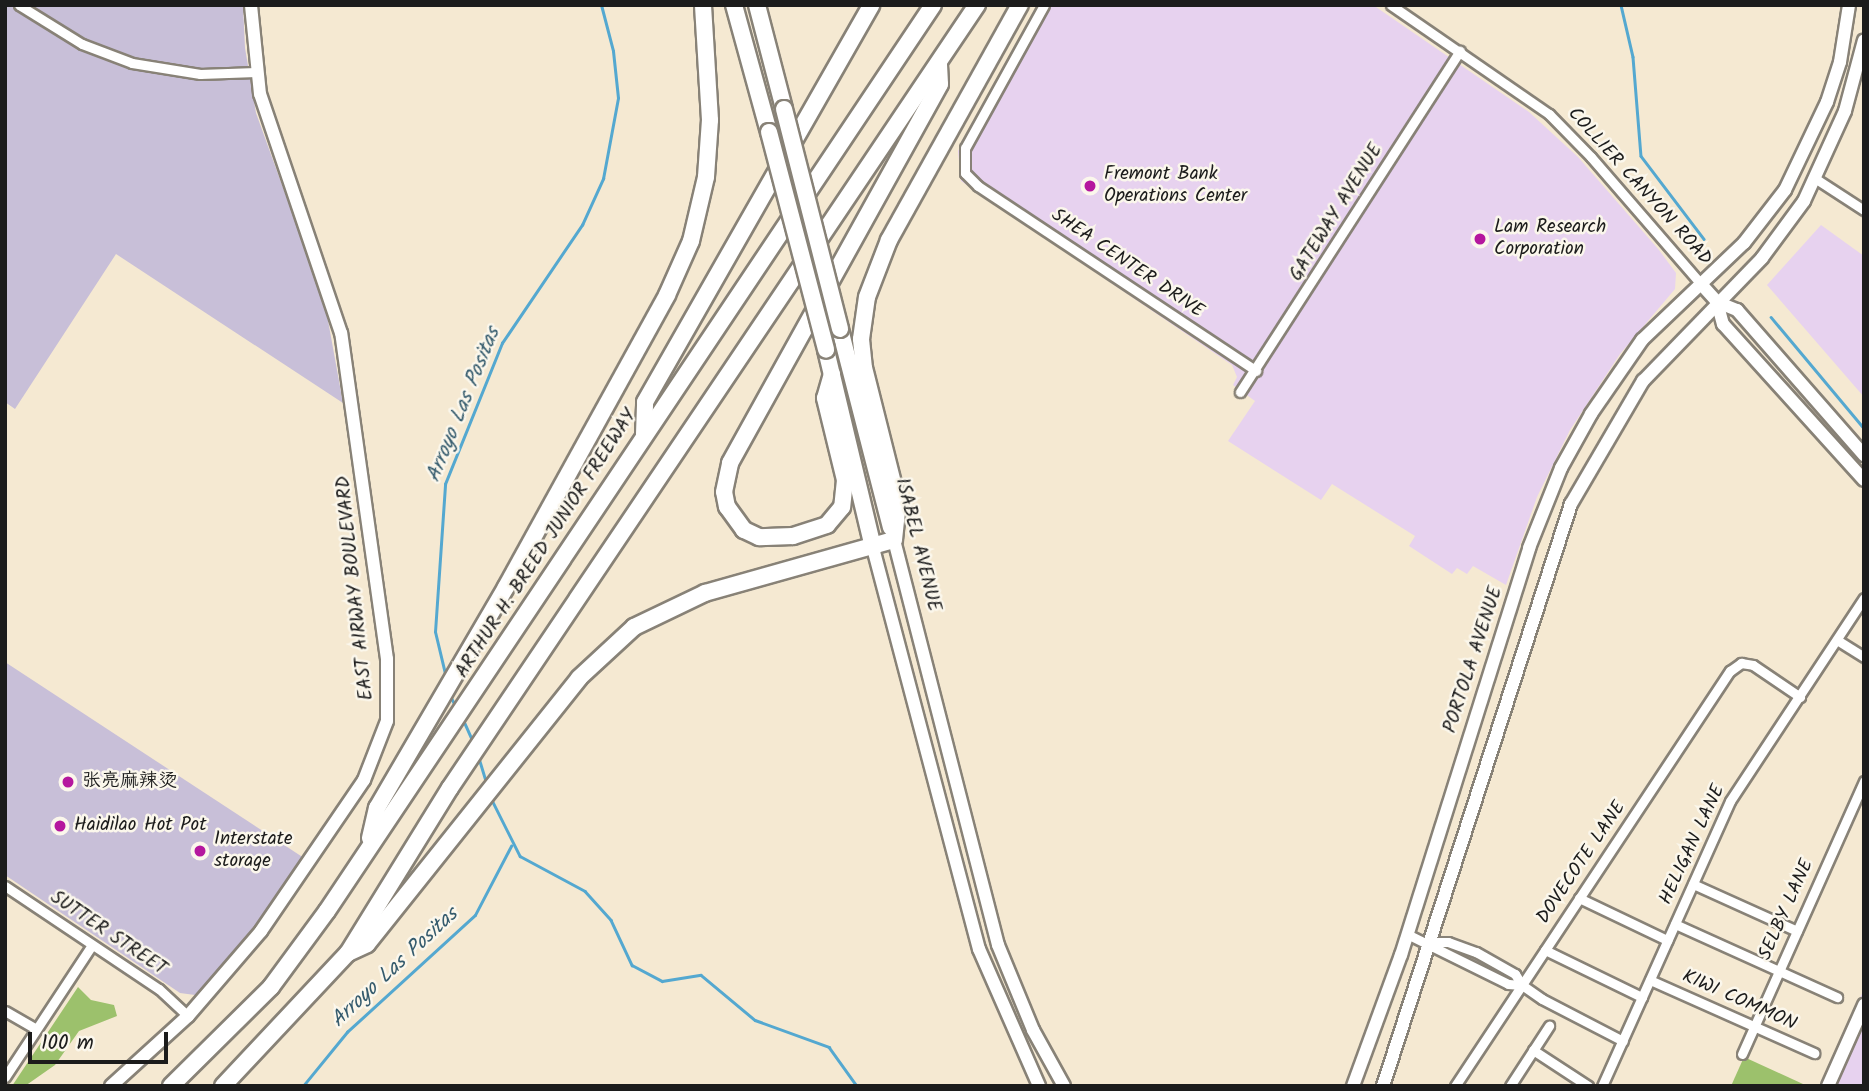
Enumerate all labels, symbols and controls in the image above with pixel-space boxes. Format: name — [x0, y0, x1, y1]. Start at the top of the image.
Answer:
street label: COLLIER CANYON ROAD — [1562, 103, 1716, 271]
street label: GATEWAY AVENUE — [1286, 140, 1388, 286]
place label: Fremont Bank Operations Center — [1104, 164, 1247, 208]
marker: Fremont Bank Operations Center — [1082, 178, 1098, 194]
street label: SHEA CENTER DRIVE — [1046, 205, 1208, 323]
place label: Lam Research Corporation — [1494, 217, 1606, 261]
marker: Lam Research Corporation — [1472, 231, 1488, 247]
water label: Arroyo Las Positas — [422, 324, 506, 486]
street label: ARTHUR H. BREED JUNIOR FREEWAY — [451, 405, 643, 683]
street label: EAST AIRWAY BOULEVARD — [333, 475, 379, 701]
street label: ISABEL AVENUE — [889, 476, 945, 614]
street label: PORTOLA AVENUE — [1440, 584, 1508, 736]
place label: 张亮麻辣烫 — [82, 771, 177, 793]
marker: 张亮麻辣烫 — [60, 774, 76, 790]
street label: HELIGAN LANE — [1655, 781, 1731, 909]
street label: DOVECOTE LANE — [1533, 797, 1631, 929]
place label: Haidilao Hot Pot — [74, 815, 207, 837]
marker: Haidilao Hot Pot — [52, 818, 68, 834]
place label: Interstate storage — [214, 829, 292, 873]
marker: Interstate storage — [192, 843, 208, 859]
street label: SELBY LANE — [1755, 856, 1819, 964]
street label: SUTTER STREET — [46, 887, 170, 981]
water label: Arroyo Las Positas — [326, 903, 464, 1033]
street label: KIWI COMMON — [1678, 966, 1800, 1036]
scale bar — [32, 1018, 172, 1062]
text: 100 m — [41, 1027, 94, 1060]

